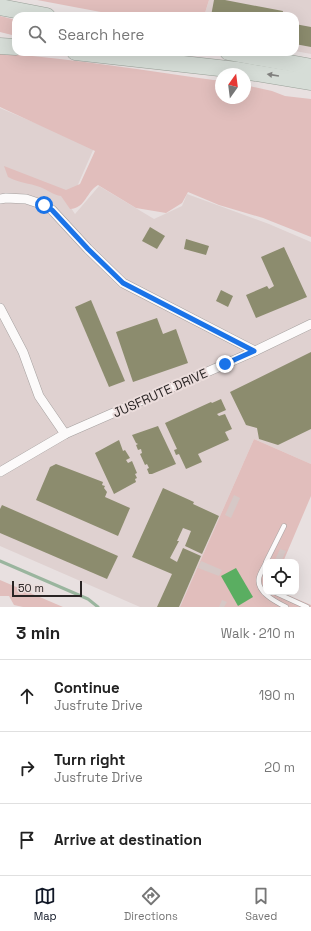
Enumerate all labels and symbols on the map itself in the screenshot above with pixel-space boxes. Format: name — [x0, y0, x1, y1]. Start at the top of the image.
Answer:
north arrow — [215, 68, 251, 104]
one-way arrow — [267, 72, 279, 78]
route start — [35, 196, 53, 214]
route end — [216, 355, 234, 373]
street label: JUSFRUTE DRIVE — [110, 365, 210, 421]
scale bar — [12, 579, 82, 598]

